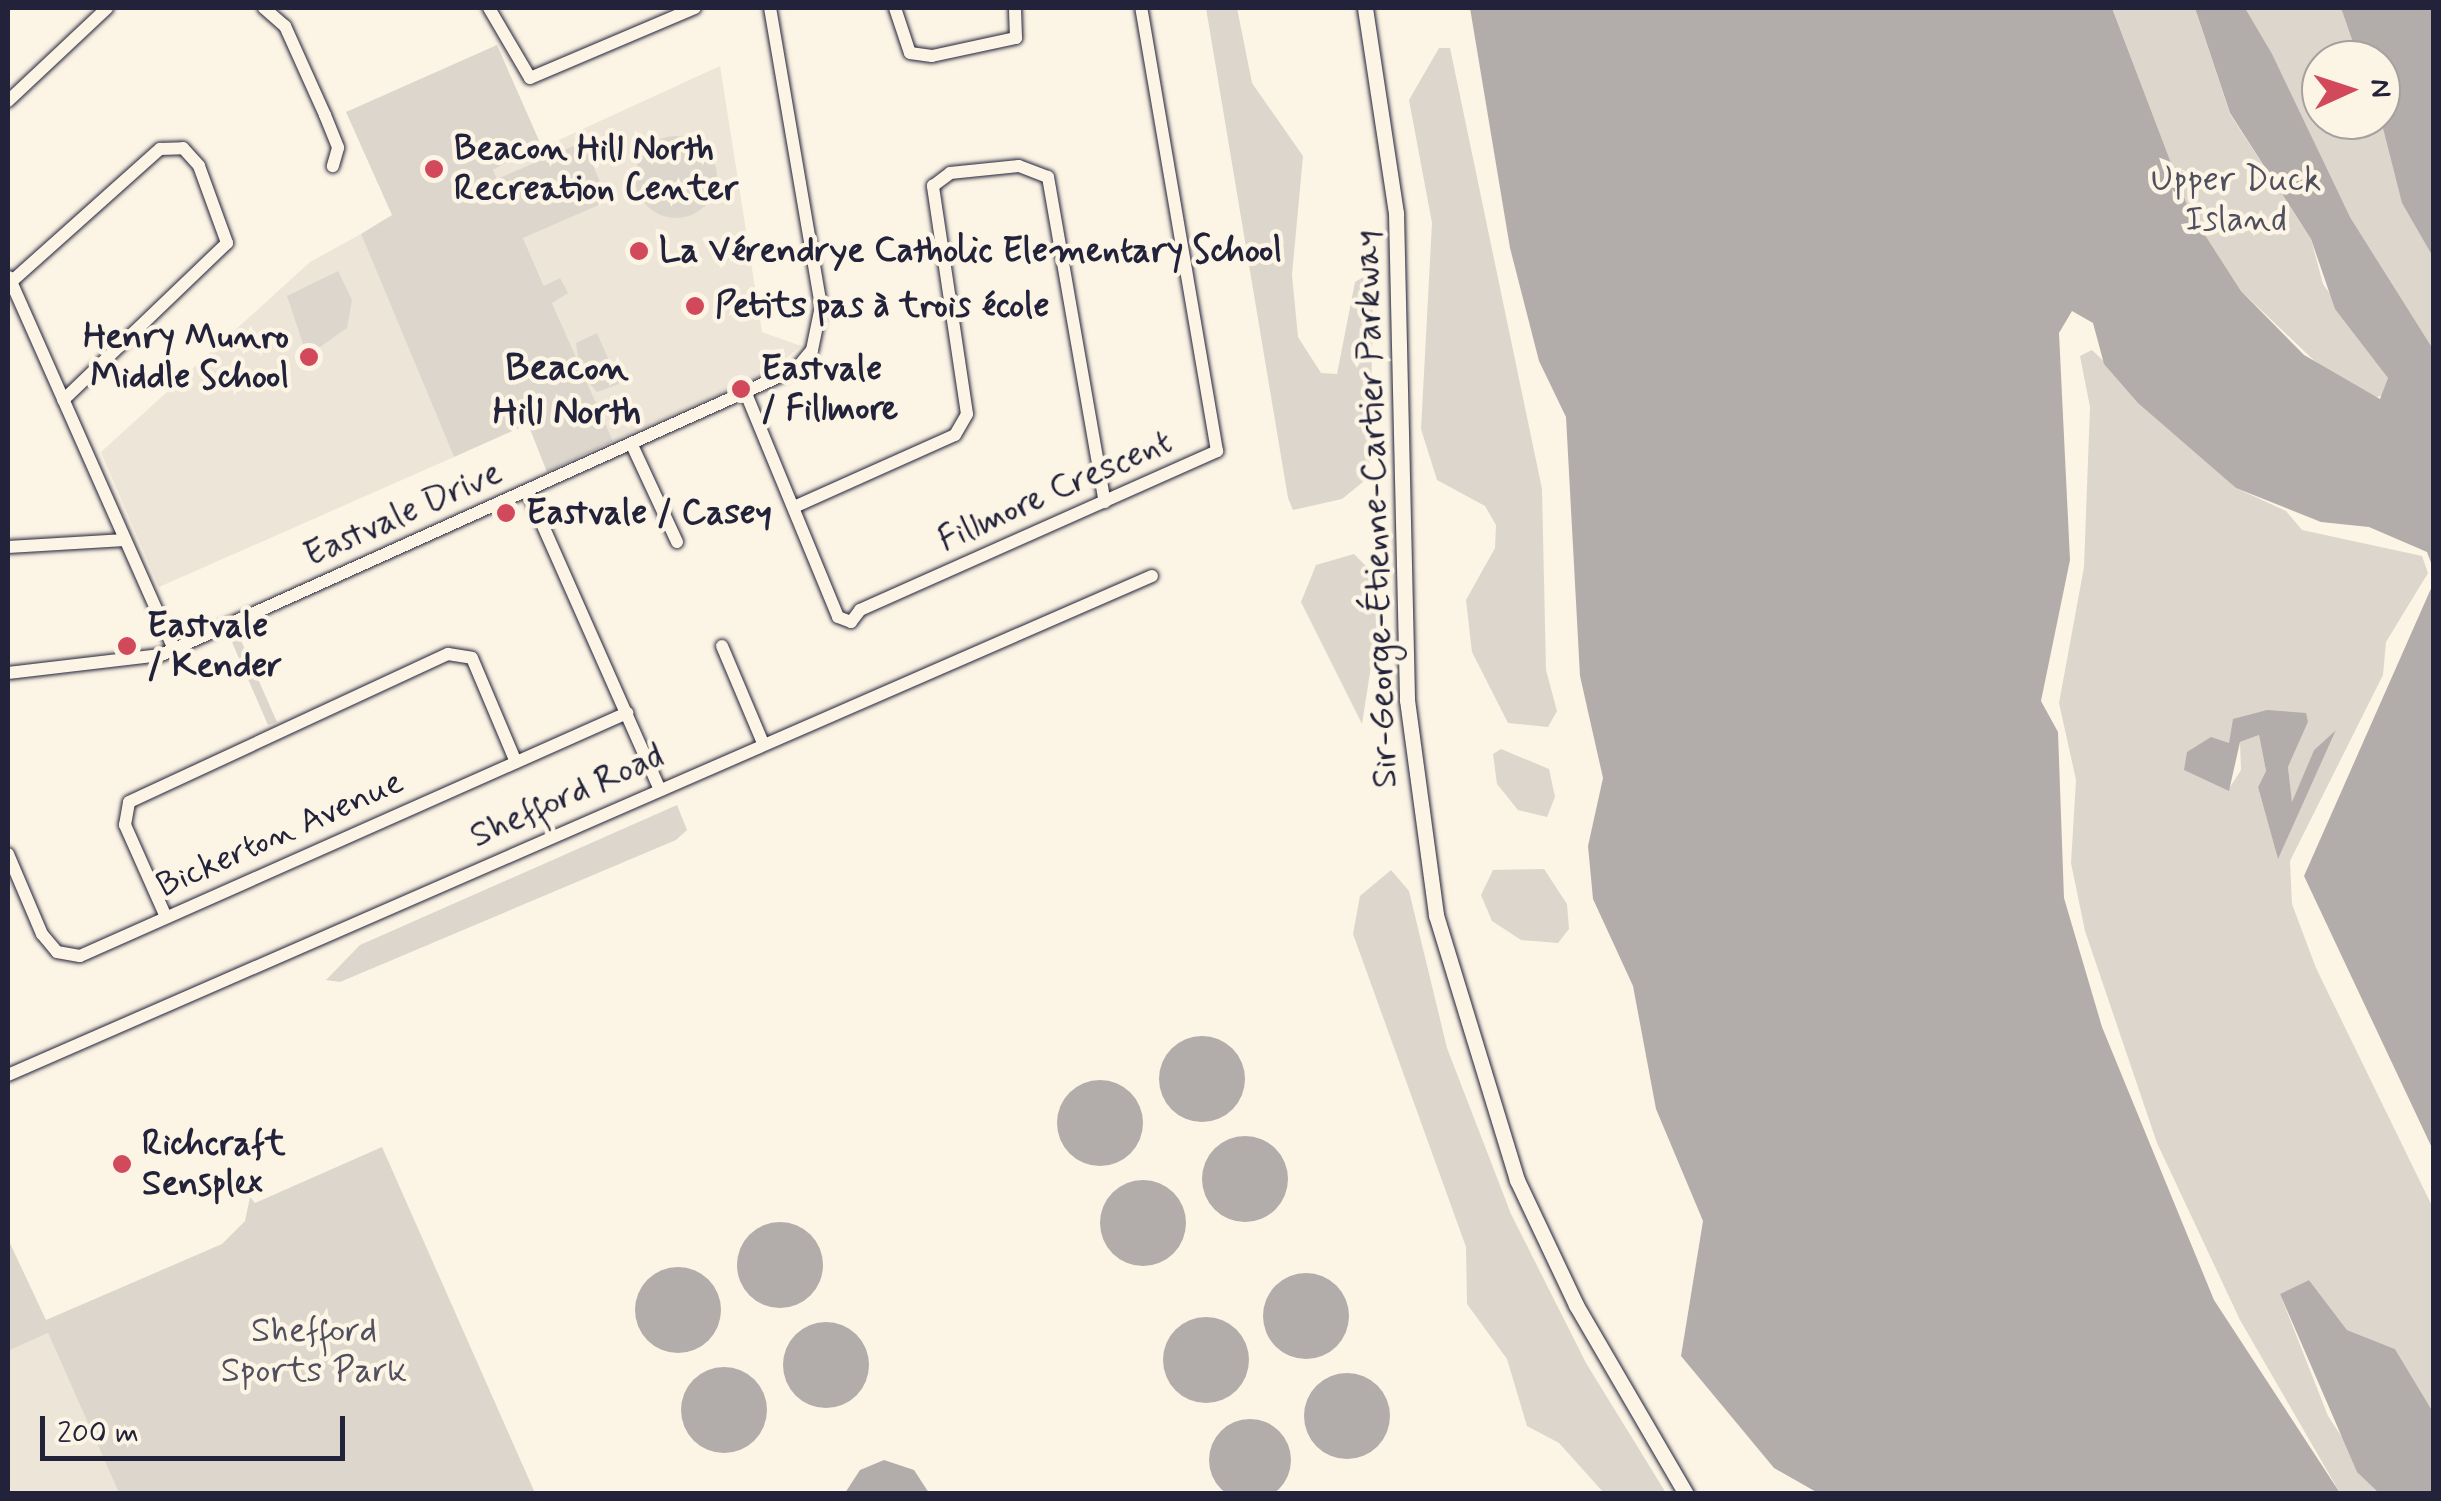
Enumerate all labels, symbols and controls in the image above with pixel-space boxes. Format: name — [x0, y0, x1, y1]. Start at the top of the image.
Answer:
north arrow — [2301, 40, 2401, 140]
text: N — [2360, 78, 2398, 99]
place label: Beacon Hill North Recreation Center — [454, 128, 733, 210]
marker: Beacon Hill North Recreation Center — [423, 158, 445, 180]
park label: Upper Duck Island — [2152, 159, 2320, 241]
place label: La Vérendrye Catholic Elementary School — [659, 230, 1297, 272]
street label: Sir-George-Étienne-Cartier Parkway — [1345, 230, 1407, 788]
marker: La Vérendrye Catholic Elementary School — [628, 240, 650, 262]
place label: Petits pas à trois école — [715, 285, 1050, 327]
marker: Petits pas à trois école — [684, 295, 706, 317]
place label: Henry Munro Middle School — [89, 316, 289, 398]
marker: Henry Munro Middle School — [298, 346, 320, 368]
district label: Beacon Hill North — [493, 346, 641, 436]
place label: Eastvale / Fillmore — [761, 348, 898, 430]
marker: Eastvale / Fillmore — [730, 378, 752, 400]
street label: Fillmore Crescent — [929, 420, 1181, 562]
street label: Eastvale Drive — [300, 453, 506, 575]
place label: Eastvale / Casey — [526, 492, 772, 534]
marker: Eastvale / Casey — [495, 502, 517, 524]
place label: Eastvale / Kender — [147, 605, 282, 687]
marker: Eastvale / Kender — [116, 635, 138, 657]
street label: Shefford Road — [465, 735, 669, 857]
street label: Bickerton Avenue — [150, 761, 410, 907]
place label: Richcraft Sensplex — [142, 1123, 285, 1205]
marker: Richcraft Sensplex — [111, 1153, 133, 1175]
park label: Shefford Sports Park — [224, 1310, 404, 1392]
scale bar — [45, 1396, 350, 1458]
text: 200 m — [57, 1414, 139, 1453]

